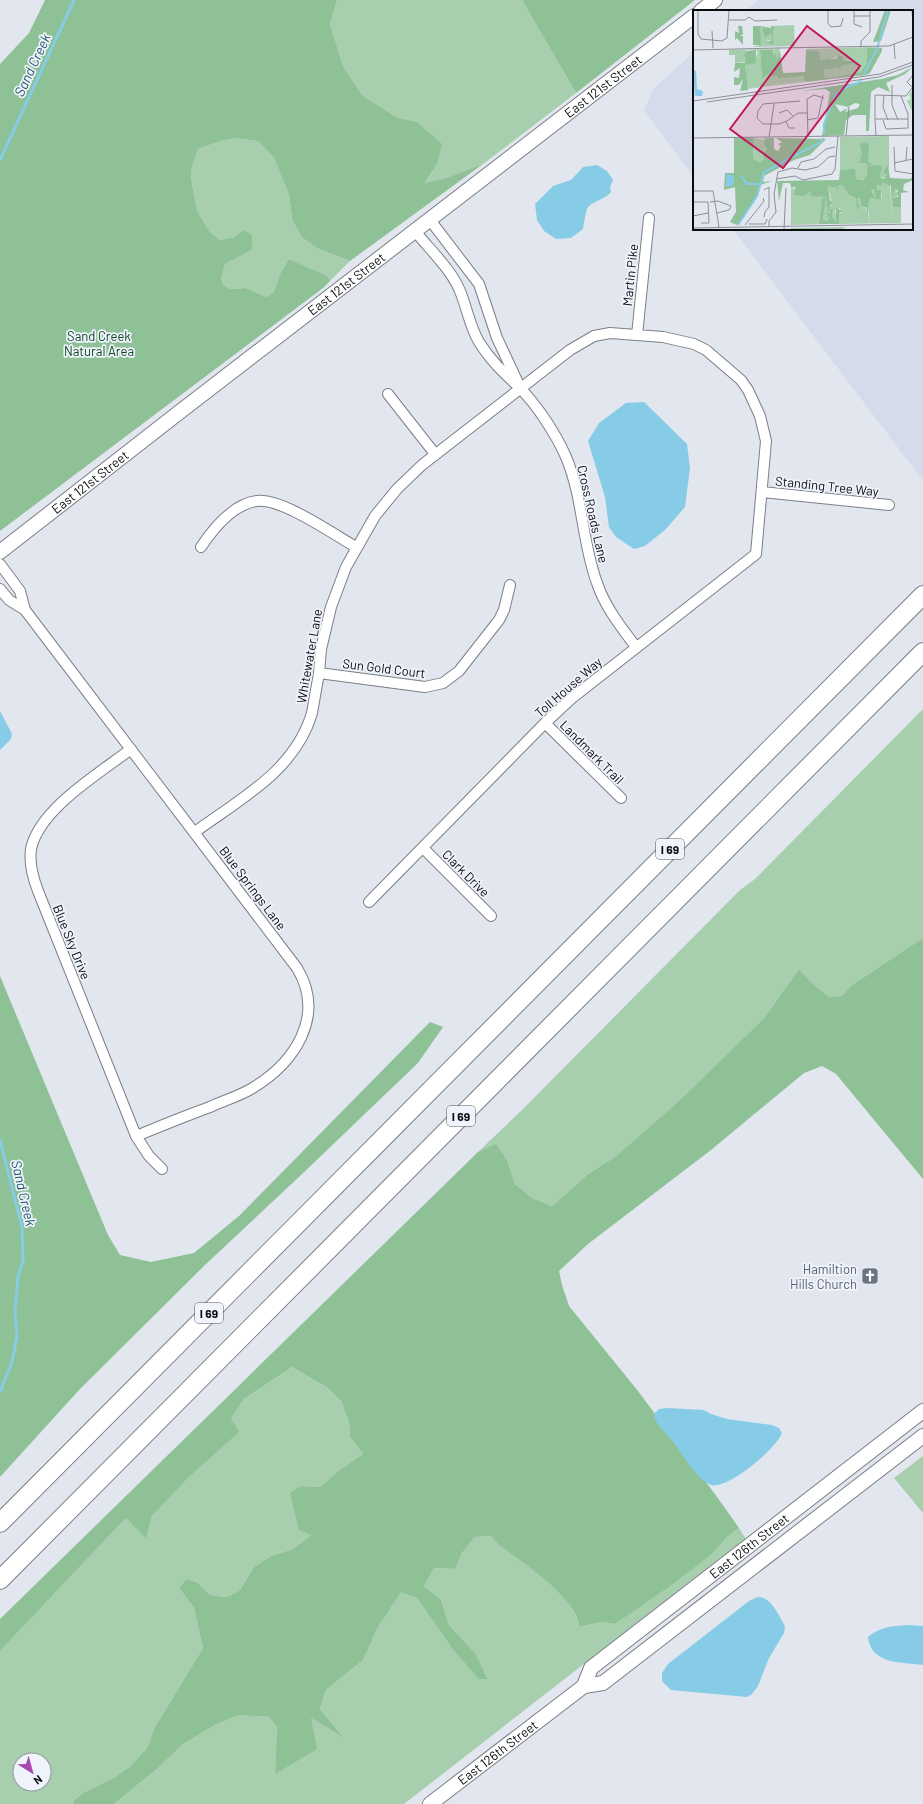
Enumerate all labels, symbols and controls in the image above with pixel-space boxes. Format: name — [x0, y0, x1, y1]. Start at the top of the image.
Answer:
inset map — [693, 10, 913, 230]
water label: Sand Creek — [10, 31, 54, 99]
street label: East 121st Street — [561, 51, 645, 121]
street label: Martin Pike — [619, 243, 641, 307]
street label: East 121st Street — [304, 249, 388, 318]
park label: Sand Creek Natural Area — [64, 328, 134, 359]
street label: East 121st Street — [48, 447, 132, 517]
street label: Cross Roads Lane — [574, 463, 612, 565]
street label: Standing Tree Way — [774, 473, 880, 499]
street label: Whitewater Lane — [293, 608, 325, 704]
street label: Toll House Way — [531, 653, 605, 721]
street label: Sun Gold Court — [342, 655, 426, 681]
street label: Landmark Trail — [557, 717, 627, 787]
road number: I 69 — [656, 839, 684, 859]
street label: Blue Springs Lane — [216, 843, 290, 933]
street label: Clark Drive — [439, 846, 493, 900]
street label: Blue Sky Drive — [50, 902, 94, 982]
road number: I 69 — [447, 1106, 475, 1126]
water label: Sand Creek — [8, 1158, 40, 1228]
place label: Hamiltion Hills Church — [790, 1261, 857, 1292]
church icon: Hamiltion Hills Church — [860, 1266, 880, 1286]
road number: I 69 — [195, 1303, 223, 1323]
street label: East 126th Street — [706, 1510, 792, 1582]
street label: East 126th Street — [454, 1717, 541, 1788]
north arrow — [12, 1752, 52, 1792]
text: N — [31, 1773, 45, 1788]

